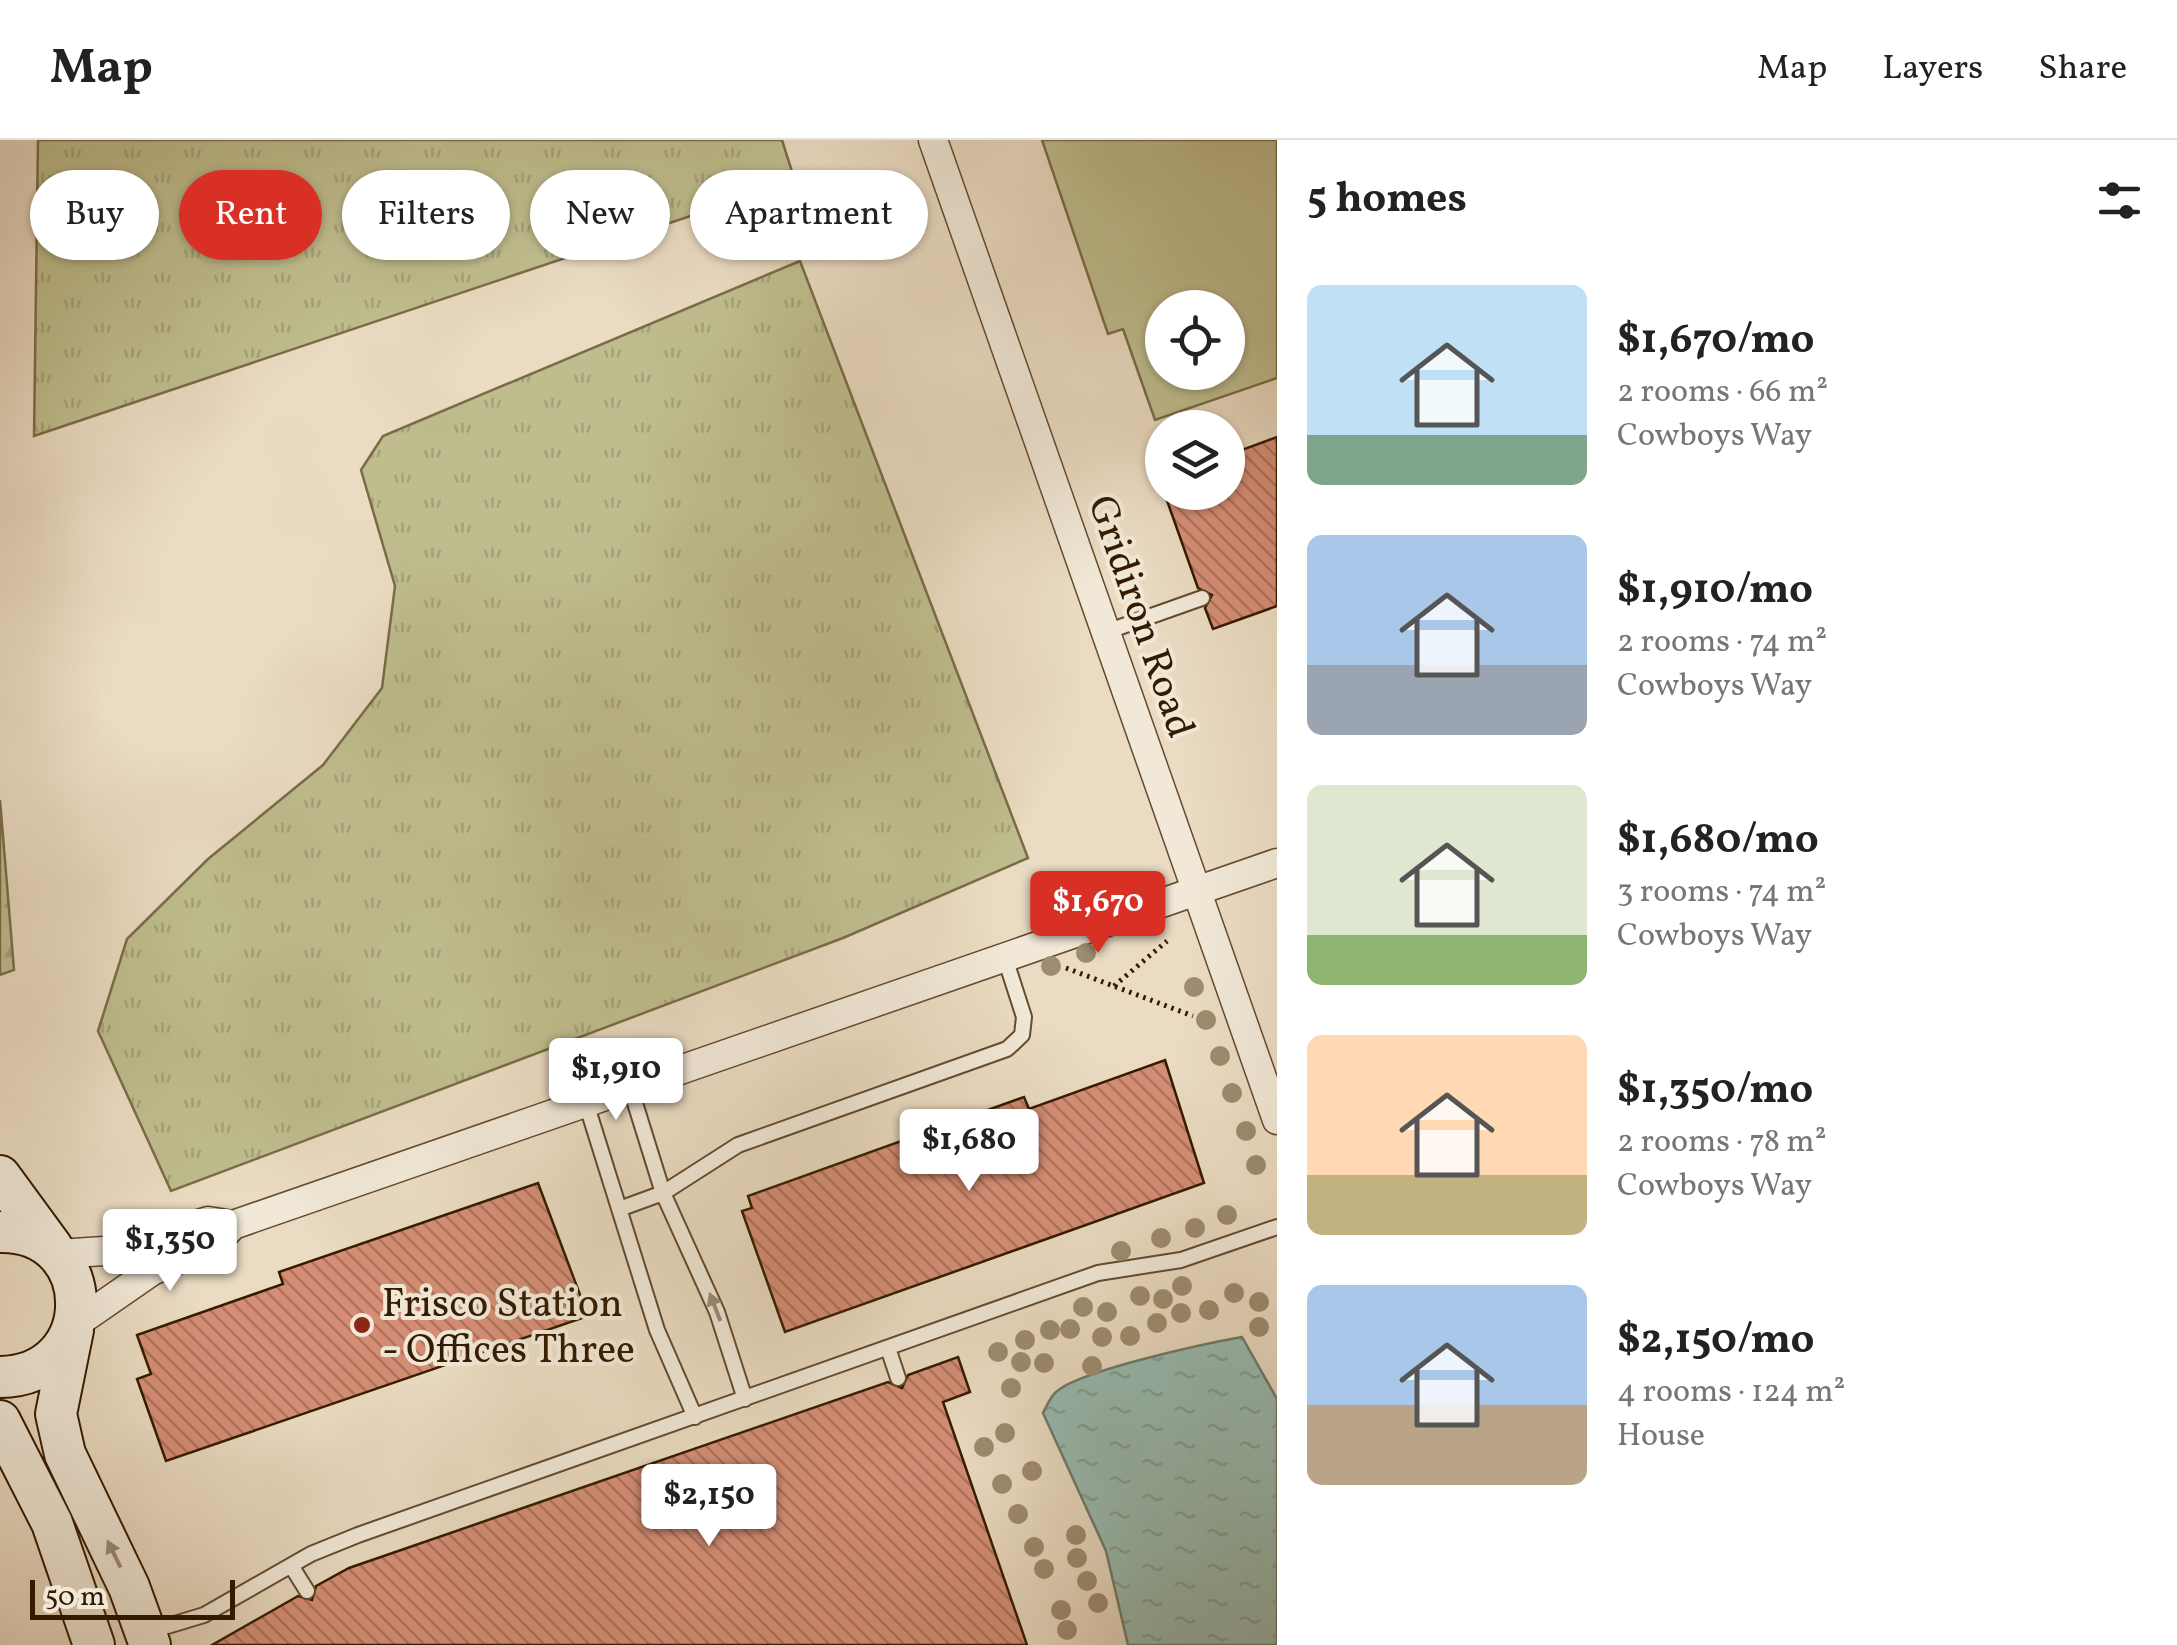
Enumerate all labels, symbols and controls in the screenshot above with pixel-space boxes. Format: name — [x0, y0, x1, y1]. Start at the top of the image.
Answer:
text: Map — [50, 36, 153, 103]
text: Map — [1757, 45, 1827, 93]
text: Layers — [1882, 45, 1983, 93]
text: Share — [2038, 45, 2127, 93]
chip: Buy — [30, 170, 159, 260]
chip: Rent — [179, 170, 322, 260]
chip: Filters — [342, 170, 510, 260]
chip: New — [530, 170, 670, 260]
chip: Apartment — [690, 170, 928, 260]
text: 5 homes — [1307, 171, 1467, 230]
icon: filters — [2092, 173, 2147, 228]
map controls — [1145, 290, 1245, 510]
button: locate — [1145, 290, 1245, 390]
text: $1,670/mo — [1617, 312, 1815, 371]
icon: home — [1387, 325, 1507, 445]
text: 2 rooms · 66 m² — [1617, 371, 1828, 415]
button: layers — [1145, 410, 1245, 510]
text: Cowboys Way — [1617, 415, 1812, 459]
street label: Gridiron Road — [1072, 489, 1207, 746]
text: $1,910/mo — [1617, 562, 1813, 621]
icon: home — [1387, 575, 1507, 695]
text: 2 rooms · 74 m² — [1617, 621, 1827, 665]
text: Cowboys Way — [1617, 665, 1812, 709]
text: $1,680/mo — [1617, 812, 1819, 871]
icon: home — [1387, 825, 1507, 945]
pin: $1,670 — [1017, 871, 1179, 956]
text: 3 rooms · 74 m² — [1617, 871, 1826, 915]
text: $1,670 — [1052, 881, 1144, 925]
text: Cowboys Way — [1617, 915, 1812, 959]
pin: $1,910 — [535, 1038, 697, 1123]
text: $1,910 — [571, 1048, 661, 1092]
text: $1,350/mo — [1617, 1062, 1813, 1121]
icon: home — [1387, 1075, 1507, 1195]
pin: $1,680 — [888, 1109, 1050, 1194]
text: $1,680 — [922, 1119, 1016, 1163]
text: 2 rooms · 78 m² — [1617, 1121, 1827, 1165]
text: Cowboys Way — [1617, 1165, 1812, 1209]
pin: $1,350 — [89, 1209, 251, 1294]
text: $1,350 — [125, 1219, 215, 1263]
place label: Frisco Station - Offices Three — [382, 1278, 635, 1380]
one-way arrow — [707, 1291, 722, 1321]
text: $2,150/mo — [1617, 1312, 1815, 1371]
marker: Frisco Station - Offices Three — [351, 1314, 373, 1336]
icon: home — [1387, 1325, 1507, 1445]
text: 4 rooms · 124 m² — [1617, 1371, 1845, 1415]
text: House — [1617, 1415, 1705, 1459]
pin: $2,150 — [628, 1464, 790, 1549]
text: $2,150 — [663, 1474, 755, 1518]
one-way arrow — [105, 1540, 122, 1569]
scale bar — [30, 1575, 235, 1620]
text: 50 m — [45, 1578, 105, 1617]

